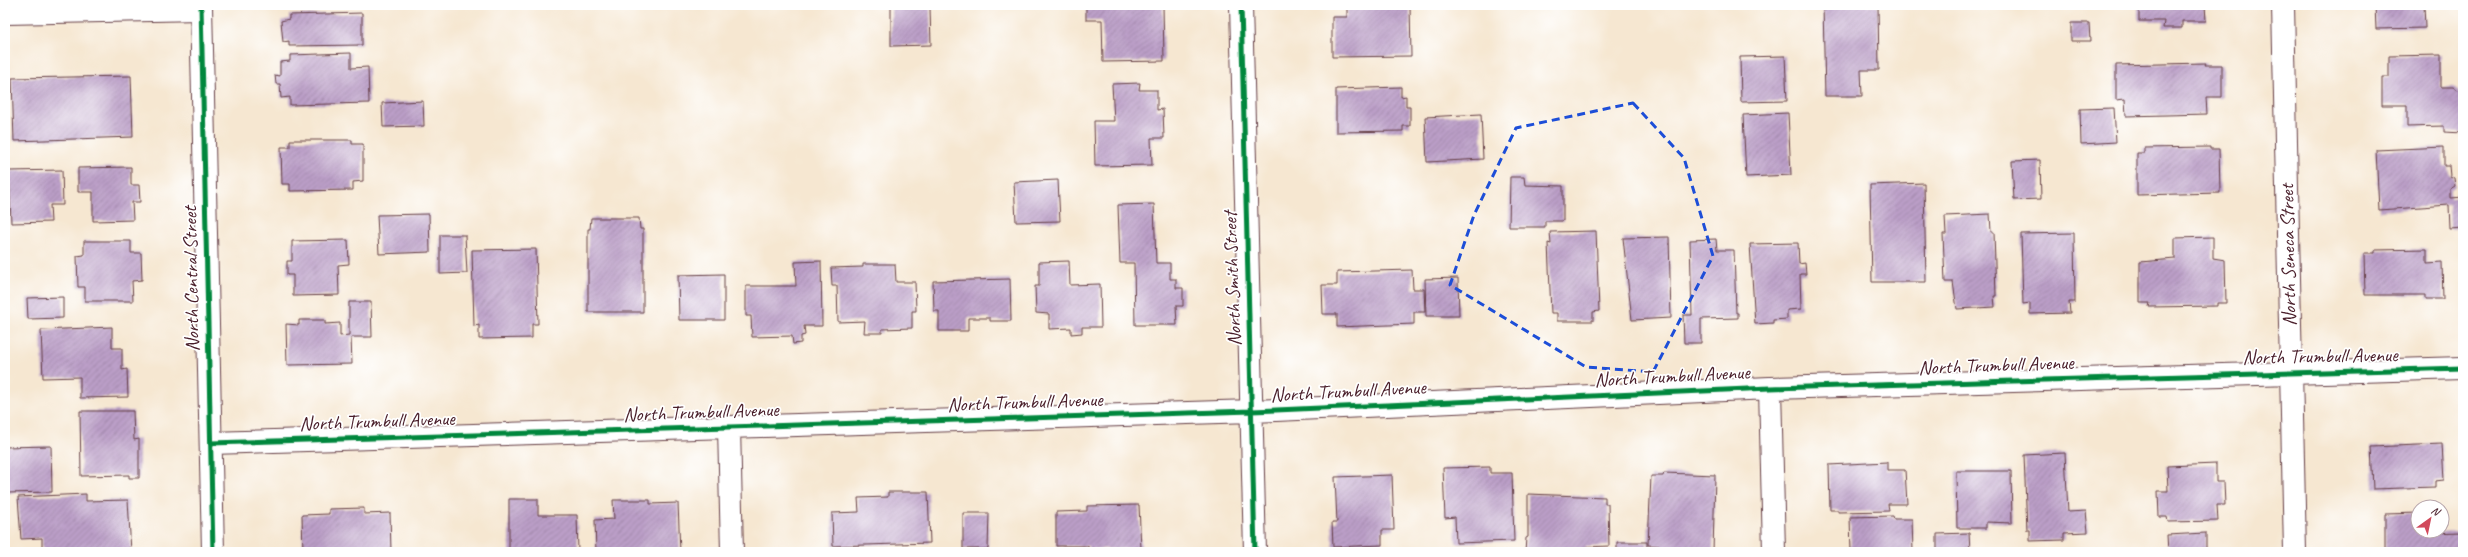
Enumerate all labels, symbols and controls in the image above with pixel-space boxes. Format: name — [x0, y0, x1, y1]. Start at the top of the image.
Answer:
street label: North Seneca Street — [2274, 181, 2302, 326]
street label: North Central Street — [177, 204, 205, 352]
street label: North Smith Street — [1217, 208, 1247, 347]
street label: North Trumbull Avenue — [2242, 342, 2399, 370]
street label: North Trumbull Avenue — [1918, 350, 2076, 380]
street label: North Trumbull Avenue — [1594, 359, 1752, 393]
street label: North Trumbull Avenue — [1270, 374, 1428, 408]
street label: North Trumbull Avenue — [947, 387, 1105, 417]
street label: North Trumbull Avenue — [623, 397, 781, 427]
street label: North Trumbull Avenue — [299, 406, 457, 436]
north arrow — [2410, 499, 2450, 539]
text: N — [2429, 503, 2444, 520]

